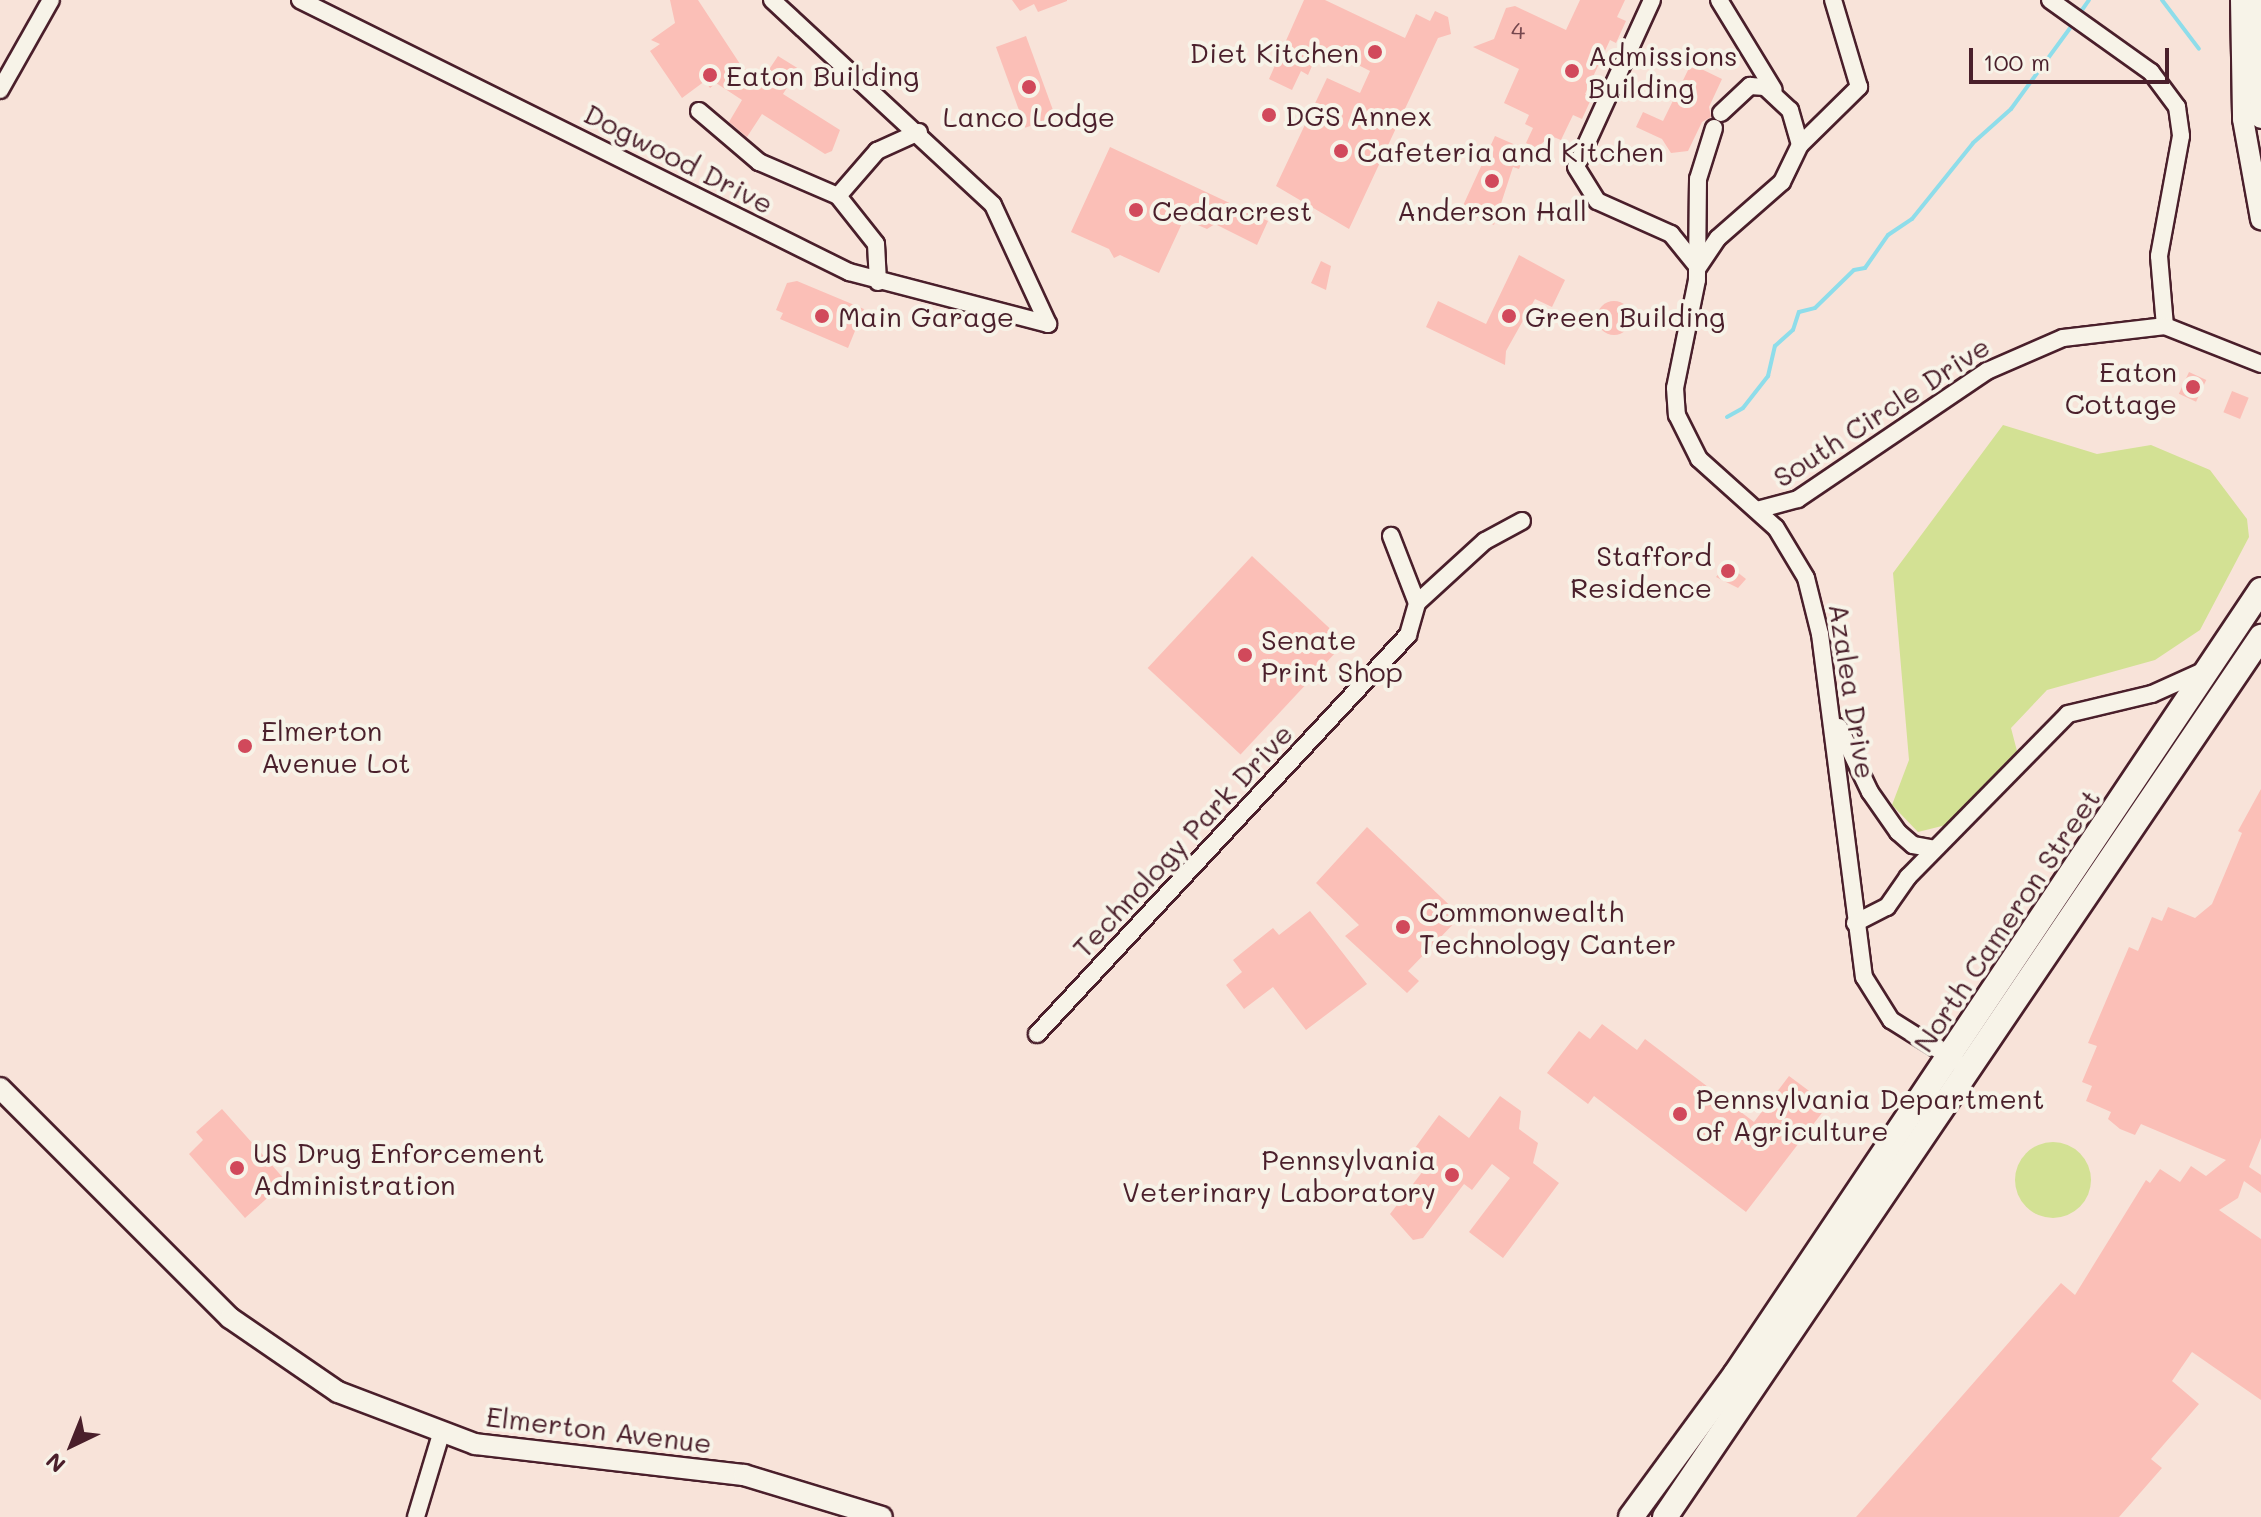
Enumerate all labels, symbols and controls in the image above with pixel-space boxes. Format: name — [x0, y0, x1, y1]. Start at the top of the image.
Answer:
house number: 4 — [1511, 16, 1525, 44]
scale bar — [1973, 32, 2173, 82]
place label: Diet Kitchen — [1190, 35, 1359, 69]
place label: Admissions Building — [1588, 38, 1738, 104]
marker: Diet Kitchen — [1366, 43, 1384, 61]
text: 100 m — [1983, 46, 2050, 77]
place label: Eaton Building — [726, 58, 919, 92]
marker: Admissions Building — [1563, 62, 1581, 80]
marker: Eaton Building — [701, 66, 719, 84]
marker: Lanco Lodge — [1020, 78, 1038, 96]
street label: Dogwood Drive — [579, 96, 779, 220]
place label: DGS Annex — [1285, 98, 1432, 132]
place label: Lanco Lodge — [943, 99, 1115, 133]
marker: DGS Annex — [1260, 106, 1278, 124]
place label: Cafeteria and Kitchen — [1357, 134, 1664, 168]
marker: Cafeteria and Kitchen — [1332, 142, 1350, 160]
marker: Anderson Hall — [1483, 172, 1501, 190]
place label: Cedarcrest — [1152, 193, 1312, 227]
place label: Anderson Hall — [1397, 193, 1587, 227]
marker: Cedarcrest — [1127, 201, 1145, 219]
place label: Main Garage — [838, 299, 1014, 333]
place label: Green Building — [1525, 299, 1725, 333]
marker: Main Garage — [813, 307, 831, 325]
marker: Green Building — [1500, 307, 1518, 325]
street label: South Circle Drive — [1767, 329, 1995, 493]
place label: Eaton Cottage — [2065, 354, 2177, 420]
marker: Eaton Cottage — [2184, 378, 2202, 396]
place label: Stafford Residence — [1570, 538, 1712, 604]
marker: Stafford Residence — [1719, 562, 1737, 580]
street label: Azalea Drive — [1823, 601, 1883, 781]
place label: Senate Print Shop — [1261, 622, 1403, 688]
marker: Senate Print Shop — [1236, 646, 1254, 664]
place label: Elmerton Avenue Lot — [261, 713, 410, 779]
street label: Technology Park Drive — [1065, 716, 1299, 964]
marker: Elmerton Avenue Lot — [236, 737, 254, 755]
street label: North Cameron Street — [1905, 782, 2107, 1058]
place label: Commonwealth Technology Canter — [1419, 894, 1676, 960]
marker: Commonwealth Technology Canter — [1394, 918, 1412, 936]
place label: Pennsylvania Department of Agriculture — [1696, 1081, 2045, 1147]
marker: Pennsylvania Department of Agriculture — [1671, 1105, 1689, 1123]
place label: US Drug Enforcement Administration — [253, 1135, 545, 1201]
place label: Pennsylvania Veterinary Laboratory — [1122, 1142, 1436, 1208]
marker: US Drug Enforcement Administration — [228, 1159, 246, 1177]
marker: Pennsylvania Veterinary Laboratory — [1443, 1166, 1461, 1184]
street label: Elmerton Avenue — [484, 1398, 714, 1460]
north arrow — [32, 1405, 112, 1485]
text: N — [39, 1447, 71, 1479]

